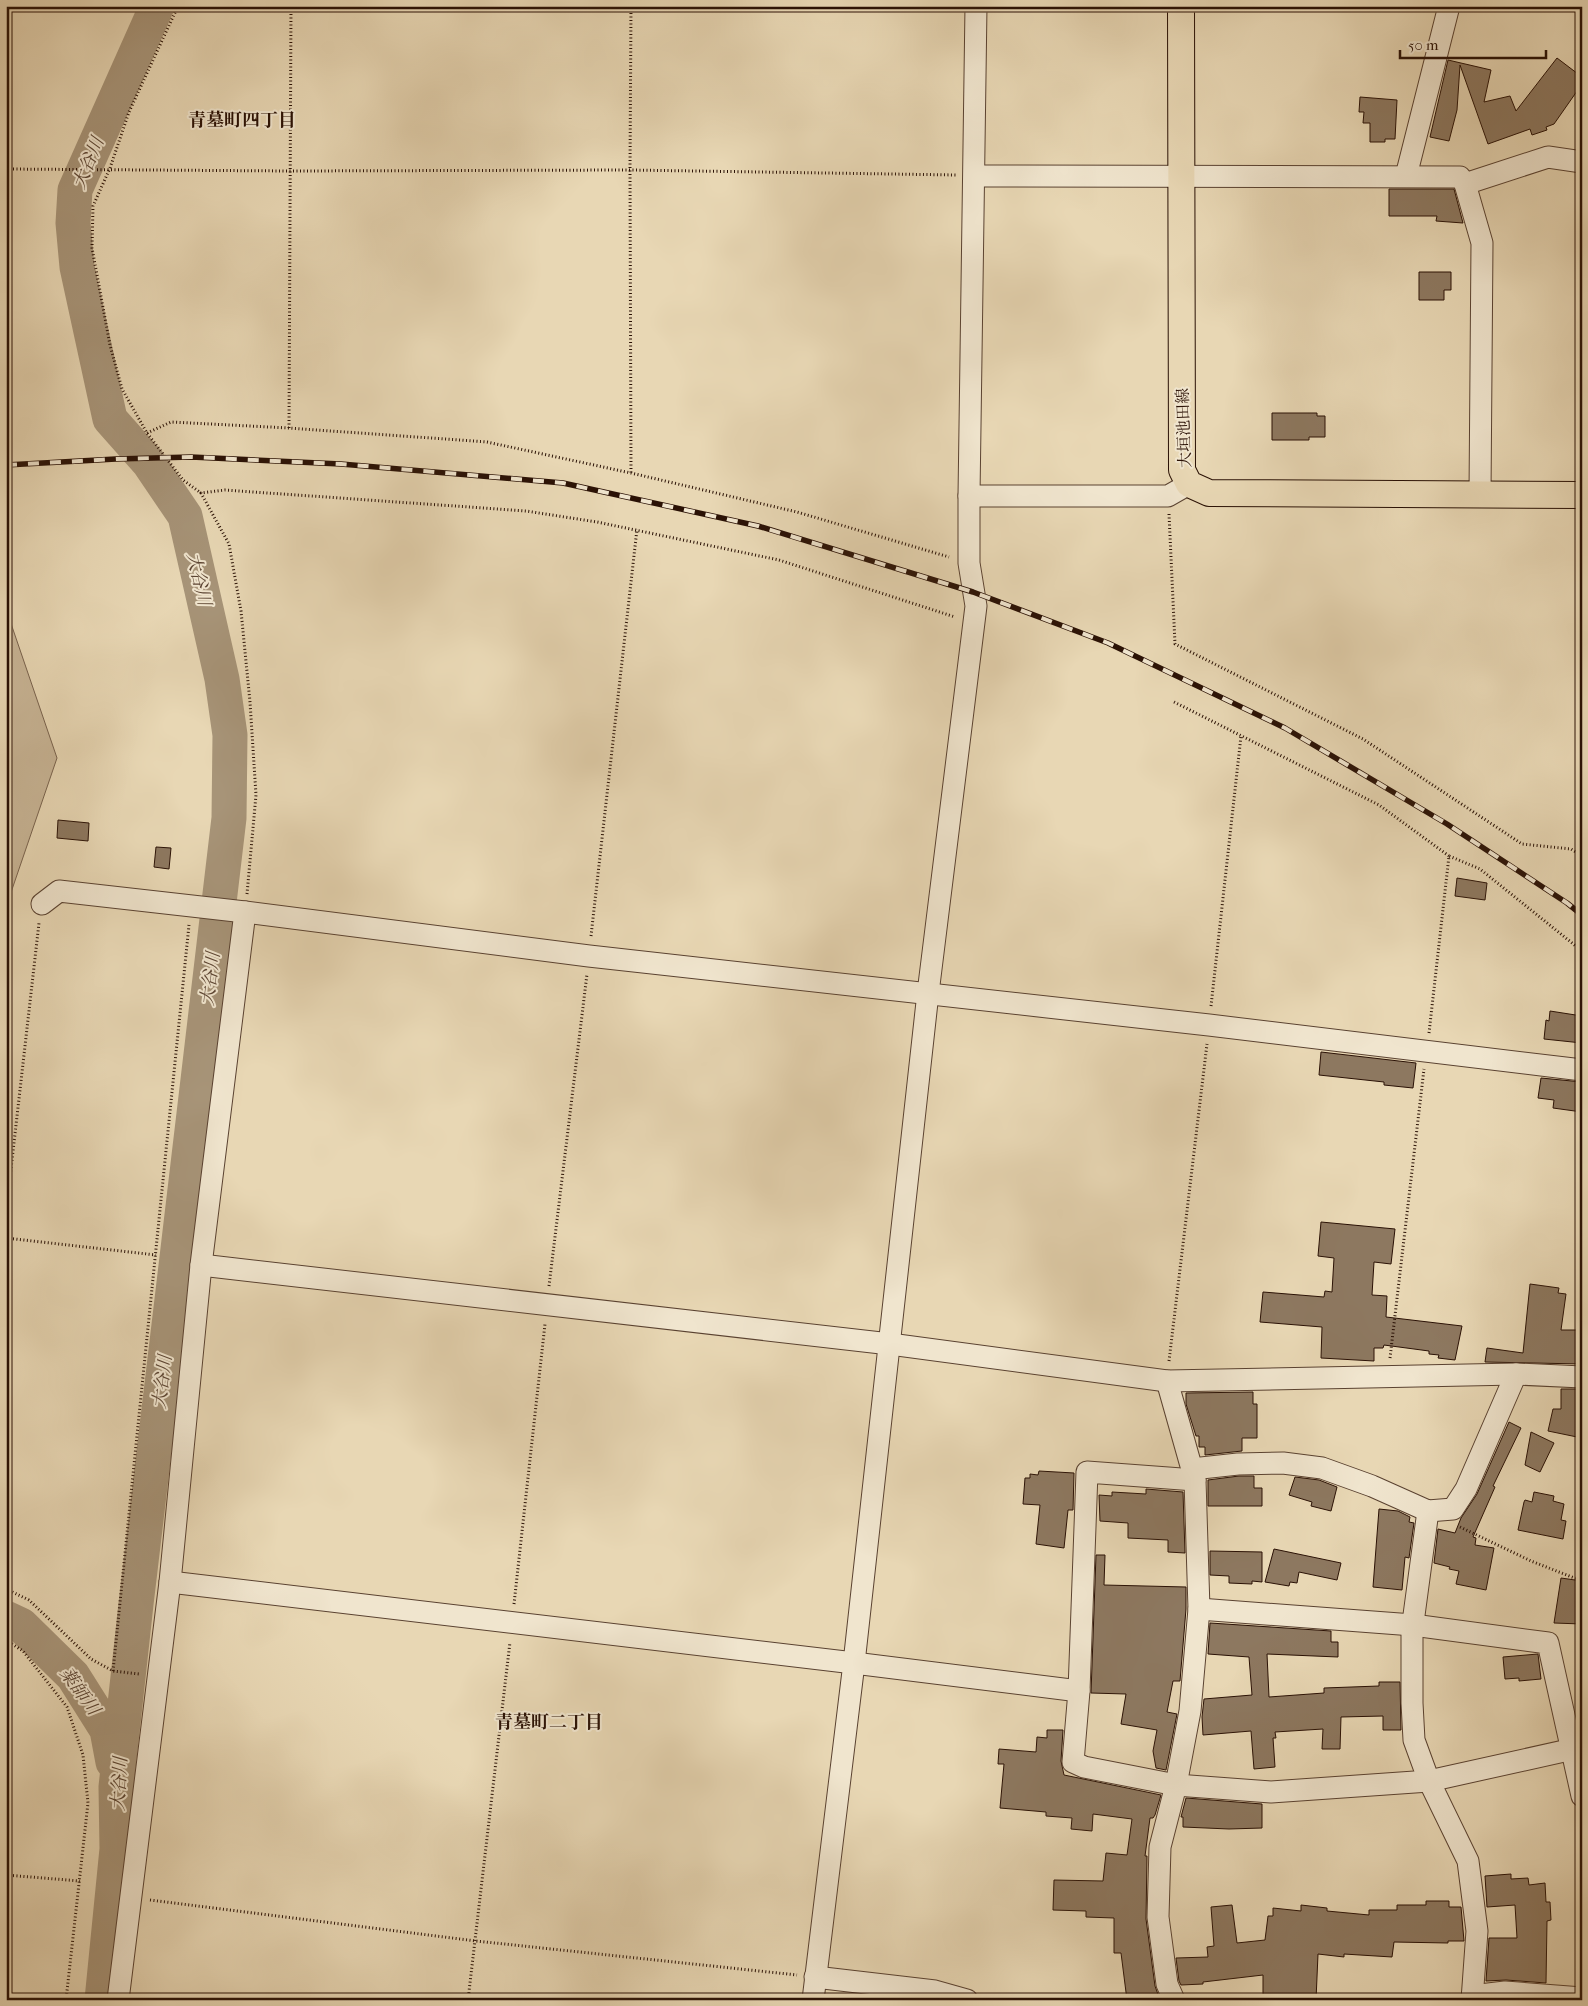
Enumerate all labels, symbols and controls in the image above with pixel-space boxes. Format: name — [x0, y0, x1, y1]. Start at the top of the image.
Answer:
scale bar — [1400, 28, 1547, 60]
text: 50 m — [1408, 36, 1439, 54]
district label: 青墓町四丁目 — [188, 110, 296, 131]
water label: 大谷川 — [69, 132, 109, 192]
street label: 大垣池田線 — [1173, 388, 1194, 468]
water label: 大谷川 — [182, 550, 215, 610]
water label: 大谷川 — [197, 949, 224, 1007]
water label: 大谷川 — [149, 1352, 176, 1410]
water label: 薬師川 — [55, 1663, 105, 1721]
district label: 青墓町二丁目 — [495, 1712, 603, 1733]
water label: 大谷川 — [108, 1755, 132, 1812]

